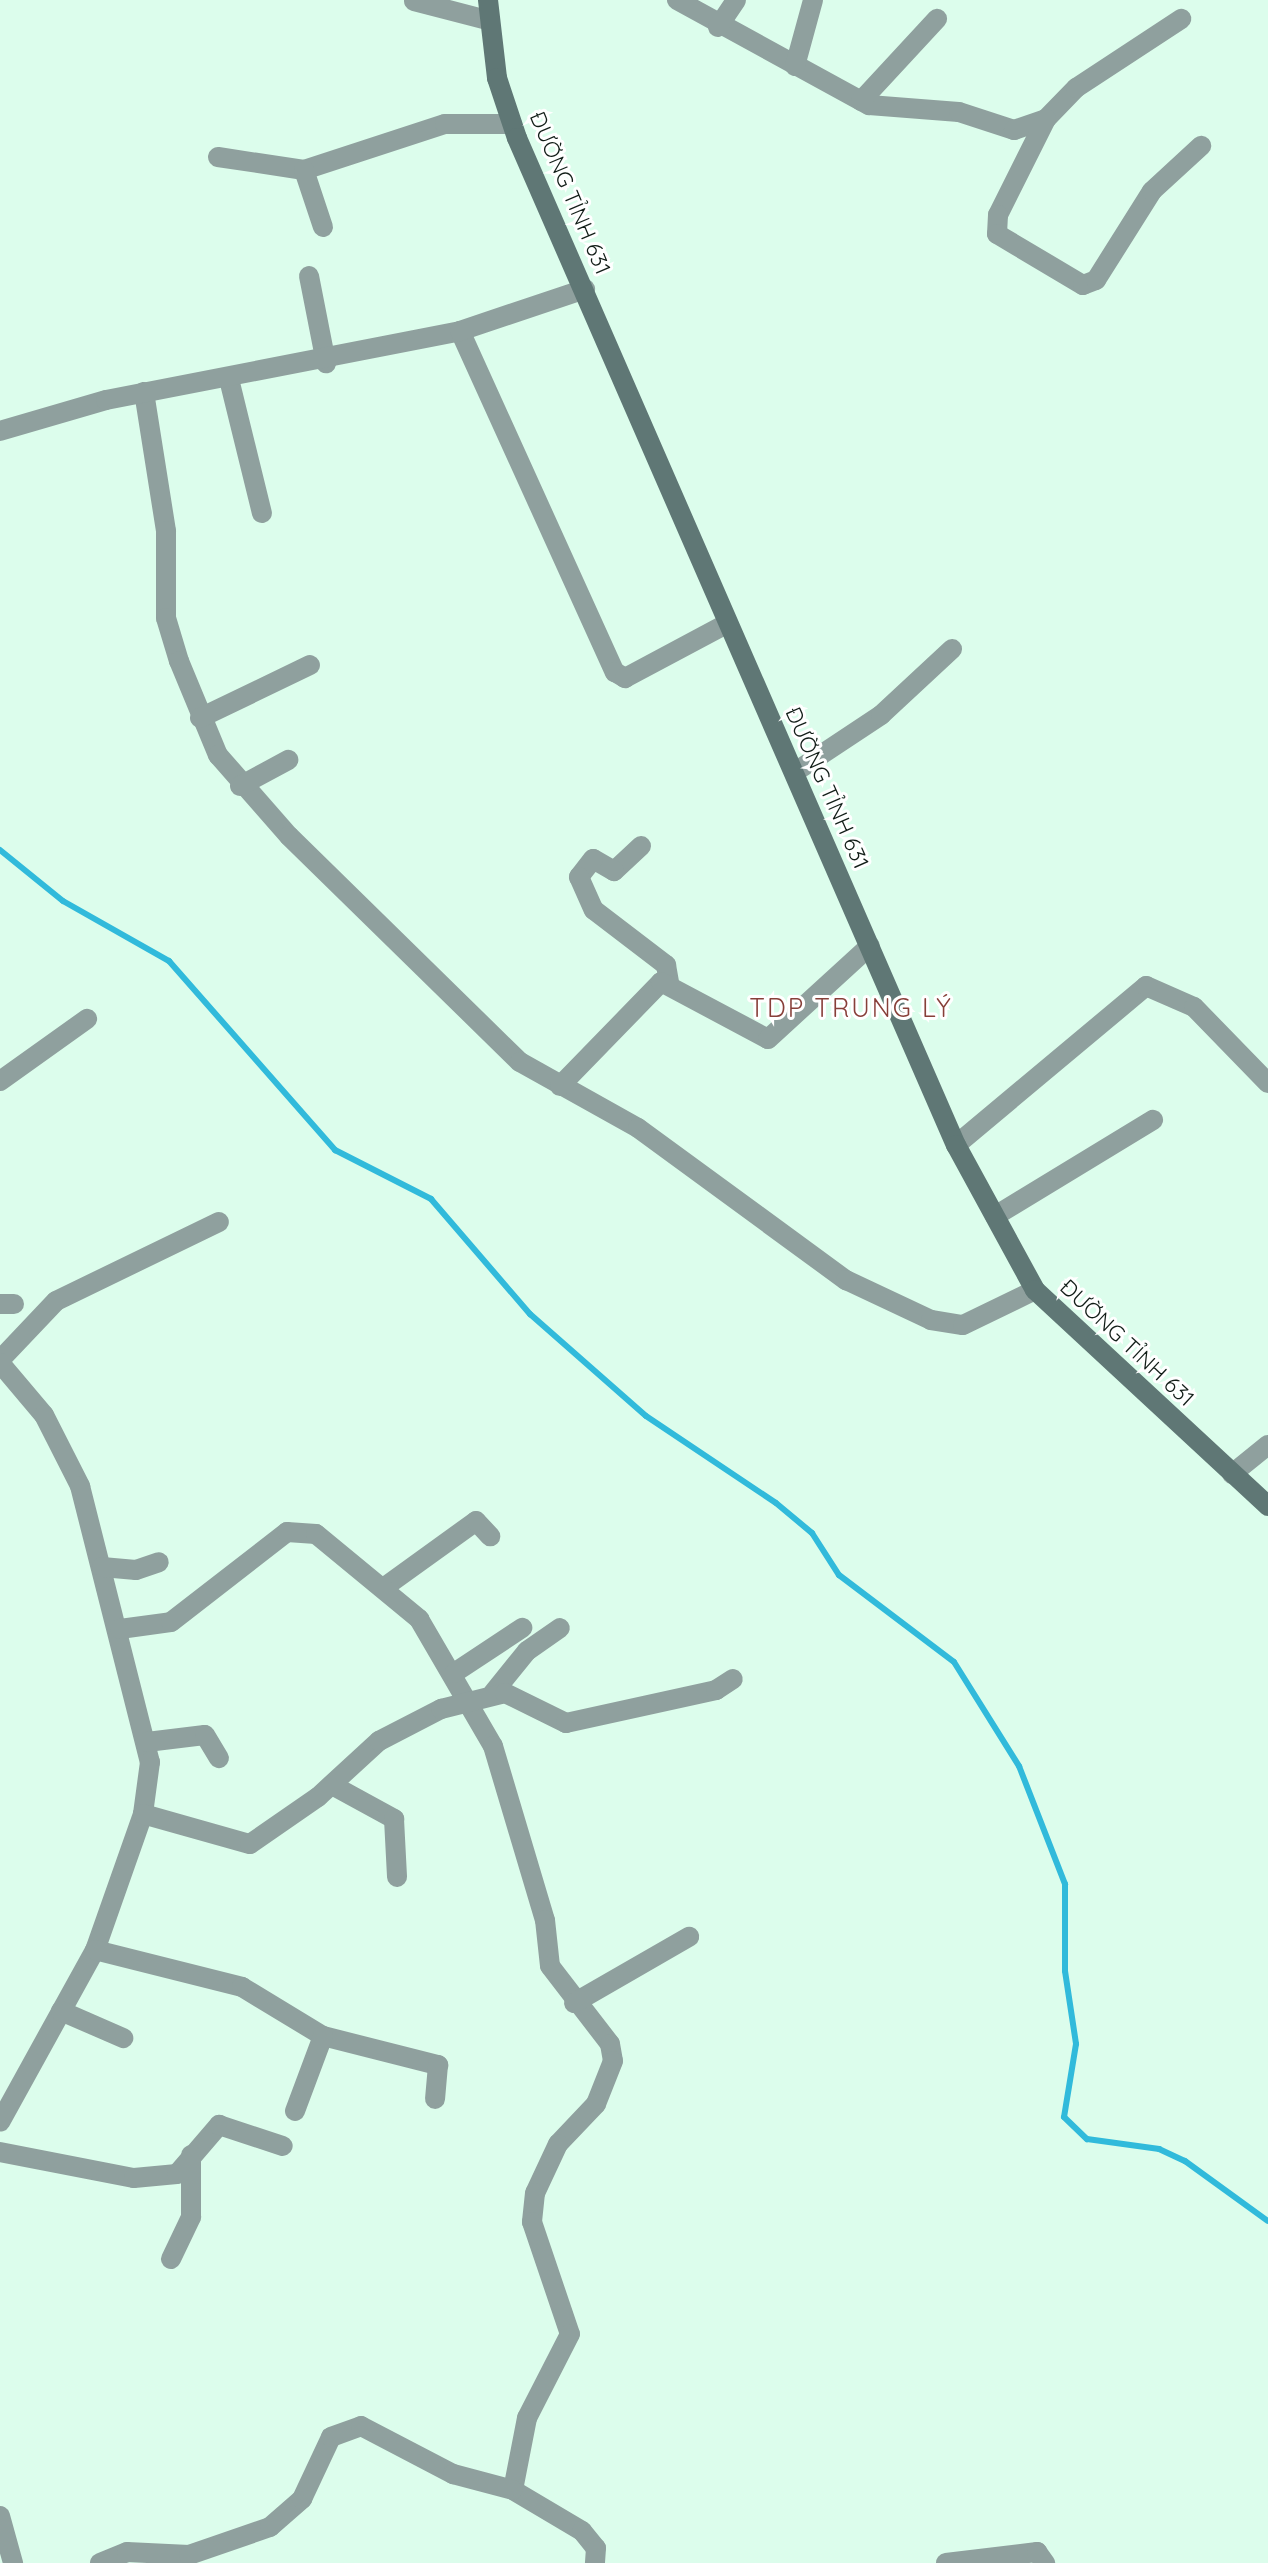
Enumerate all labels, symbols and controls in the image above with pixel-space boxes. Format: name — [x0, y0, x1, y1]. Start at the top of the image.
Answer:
street label: ĐƯỜNG TỈNH 631 — [524, 108, 616, 278]
street label: ĐƯỜNG TỈNH 631 — [780, 703, 874, 873]
district label: TDP TRUNG LÝ — [749, 992, 953, 1024]
street label: ĐƯỜNG TỈNH 631 — [1054, 1274, 1200, 1412]

